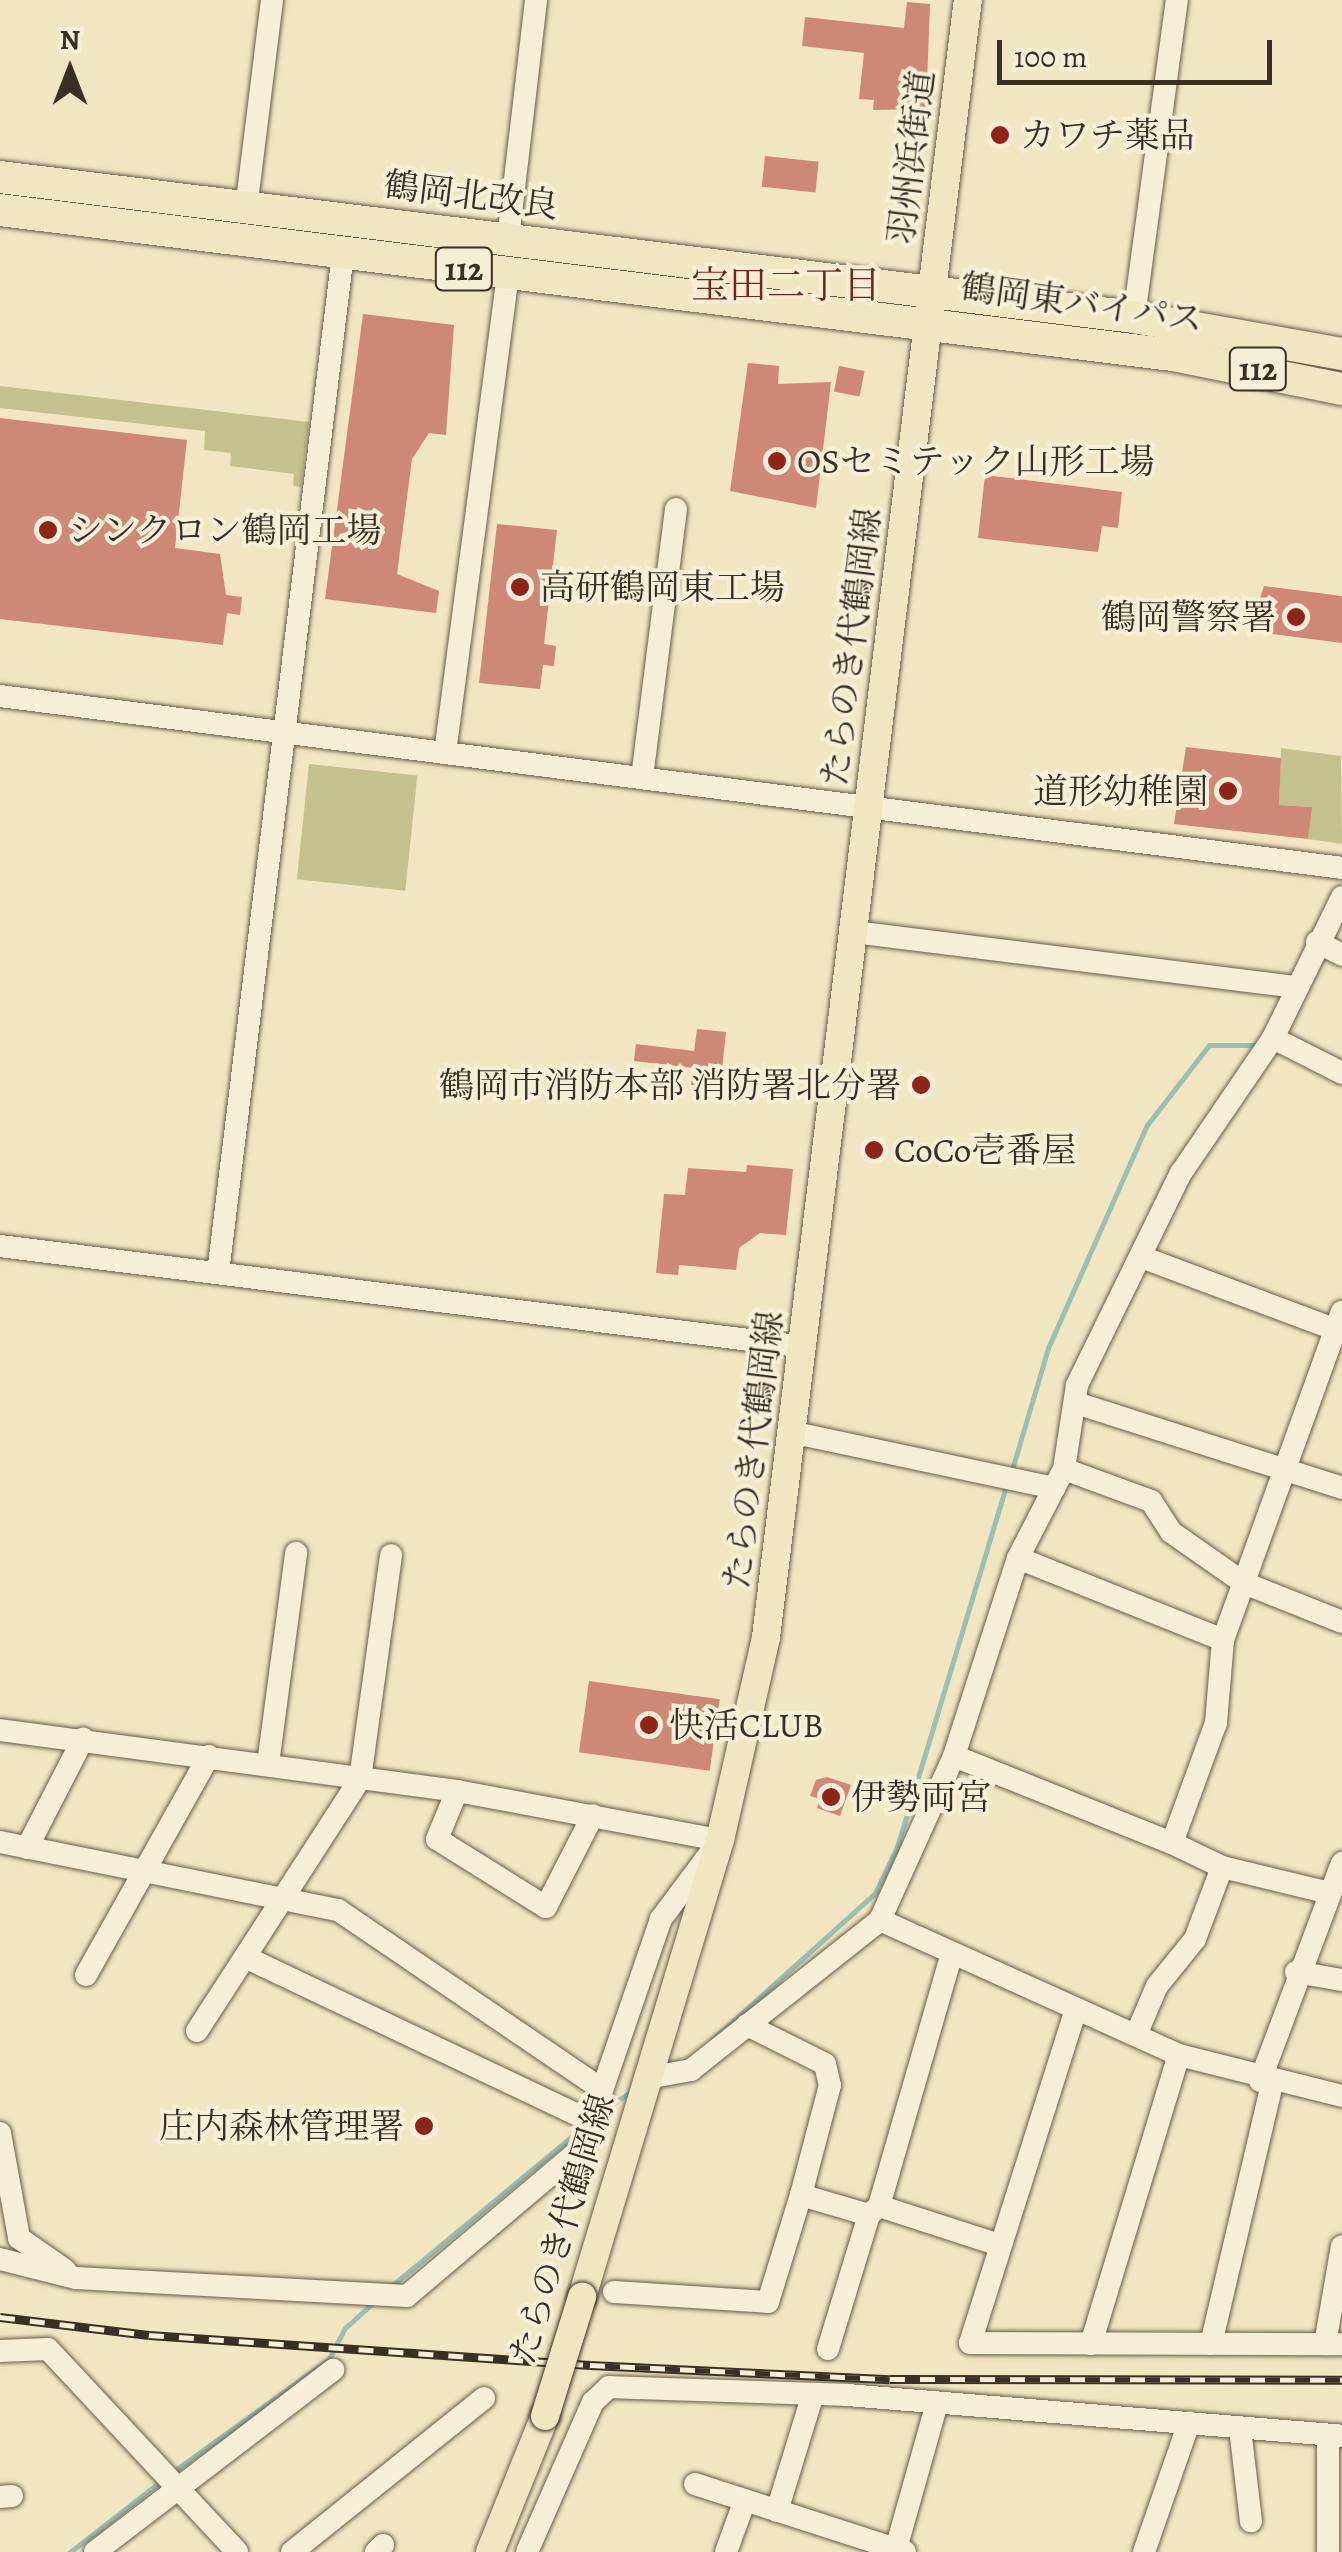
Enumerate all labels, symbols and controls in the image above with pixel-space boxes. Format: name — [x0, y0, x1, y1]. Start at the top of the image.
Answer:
north arrow — [20, 20, 120, 120]
scale bar — [1002, 20, 1277, 82]
text: N — [60, 21, 80, 59]
text: 100 m — [1014, 37, 1087, 77]
street label: 羽州浜街道 — [879, 68, 943, 246]
place label: カワチ薬品 — [1020, 114, 1195, 156]
marker: カワチ薬品 — [989, 124, 1011, 146]
street label: 鶴岡北改良 — [382, 163, 560, 227]
road number: 112 — [434, 242, 494, 296]
district label: 宝田二丁目 — [691, 263, 881, 309]
street label: 鶴岡東バイパス — [958, 265, 1206, 341]
road number: 112 — [1228, 342, 1288, 396]
place label: OSセミテック山形工場 — [797, 440, 1155, 482]
marker: OSセミテック山形工場 — [766, 450, 788, 472]
street label: たらのき代鶴岡線 — [813, 505, 889, 789]
place label: シンクロン鶴岡工場 — [68, 509, 383, 551]
marker: シンクロン鶴岡工場 — [37, 519, 59, 541]
place label: 高研鶴岡東工場 — [540, 566, 785, 608]
marker: 高研鶴岡東工場 — [509, 576, 531, 598]
place label: 鶴岡警察署 — [1101, 596, 1276, 638]
marker: 鶴岡警察署 — [1285, 606, 1307, 628]
place label: 道形幼稚園 — [1033, 770, 1208, 812]
marker: 道形幼稚園 — [1217, 780, 1239, 802]
place label: 鶴岡市消防本部 消防署北分署 — [439, 1064, 901, 1106]
marker: 鶴岡市消防本部 消防署北分署 — [910, 1074, 932, 1096]
place label: CoCo壱番屋 — [894, 1129, 1076, 1171]
marker: CoCo壱番屋 — [863, 1139, 885, 1161]
street label: たらのき代鶴岡線 — [715, 1308, 791, 1592]
place label: 快活CLUB — [669, 1704, 823, 1746]
marker: 快活CLUB — [638, 1714, 660, 1736]
place label: 伊勢両宮 — [851, 1776, 991, 1818]
marker: 伊勢両宮 — [820, 1786, 842, 1808]
street label: たらのき代鶴岡線 — [501, 2089, 623, 2369]
place label: 庄内森林管理署 — [159, 2105, 404, 2147]
marker: 庄内森林管理署 — [413, 2115, 435, 2137]

